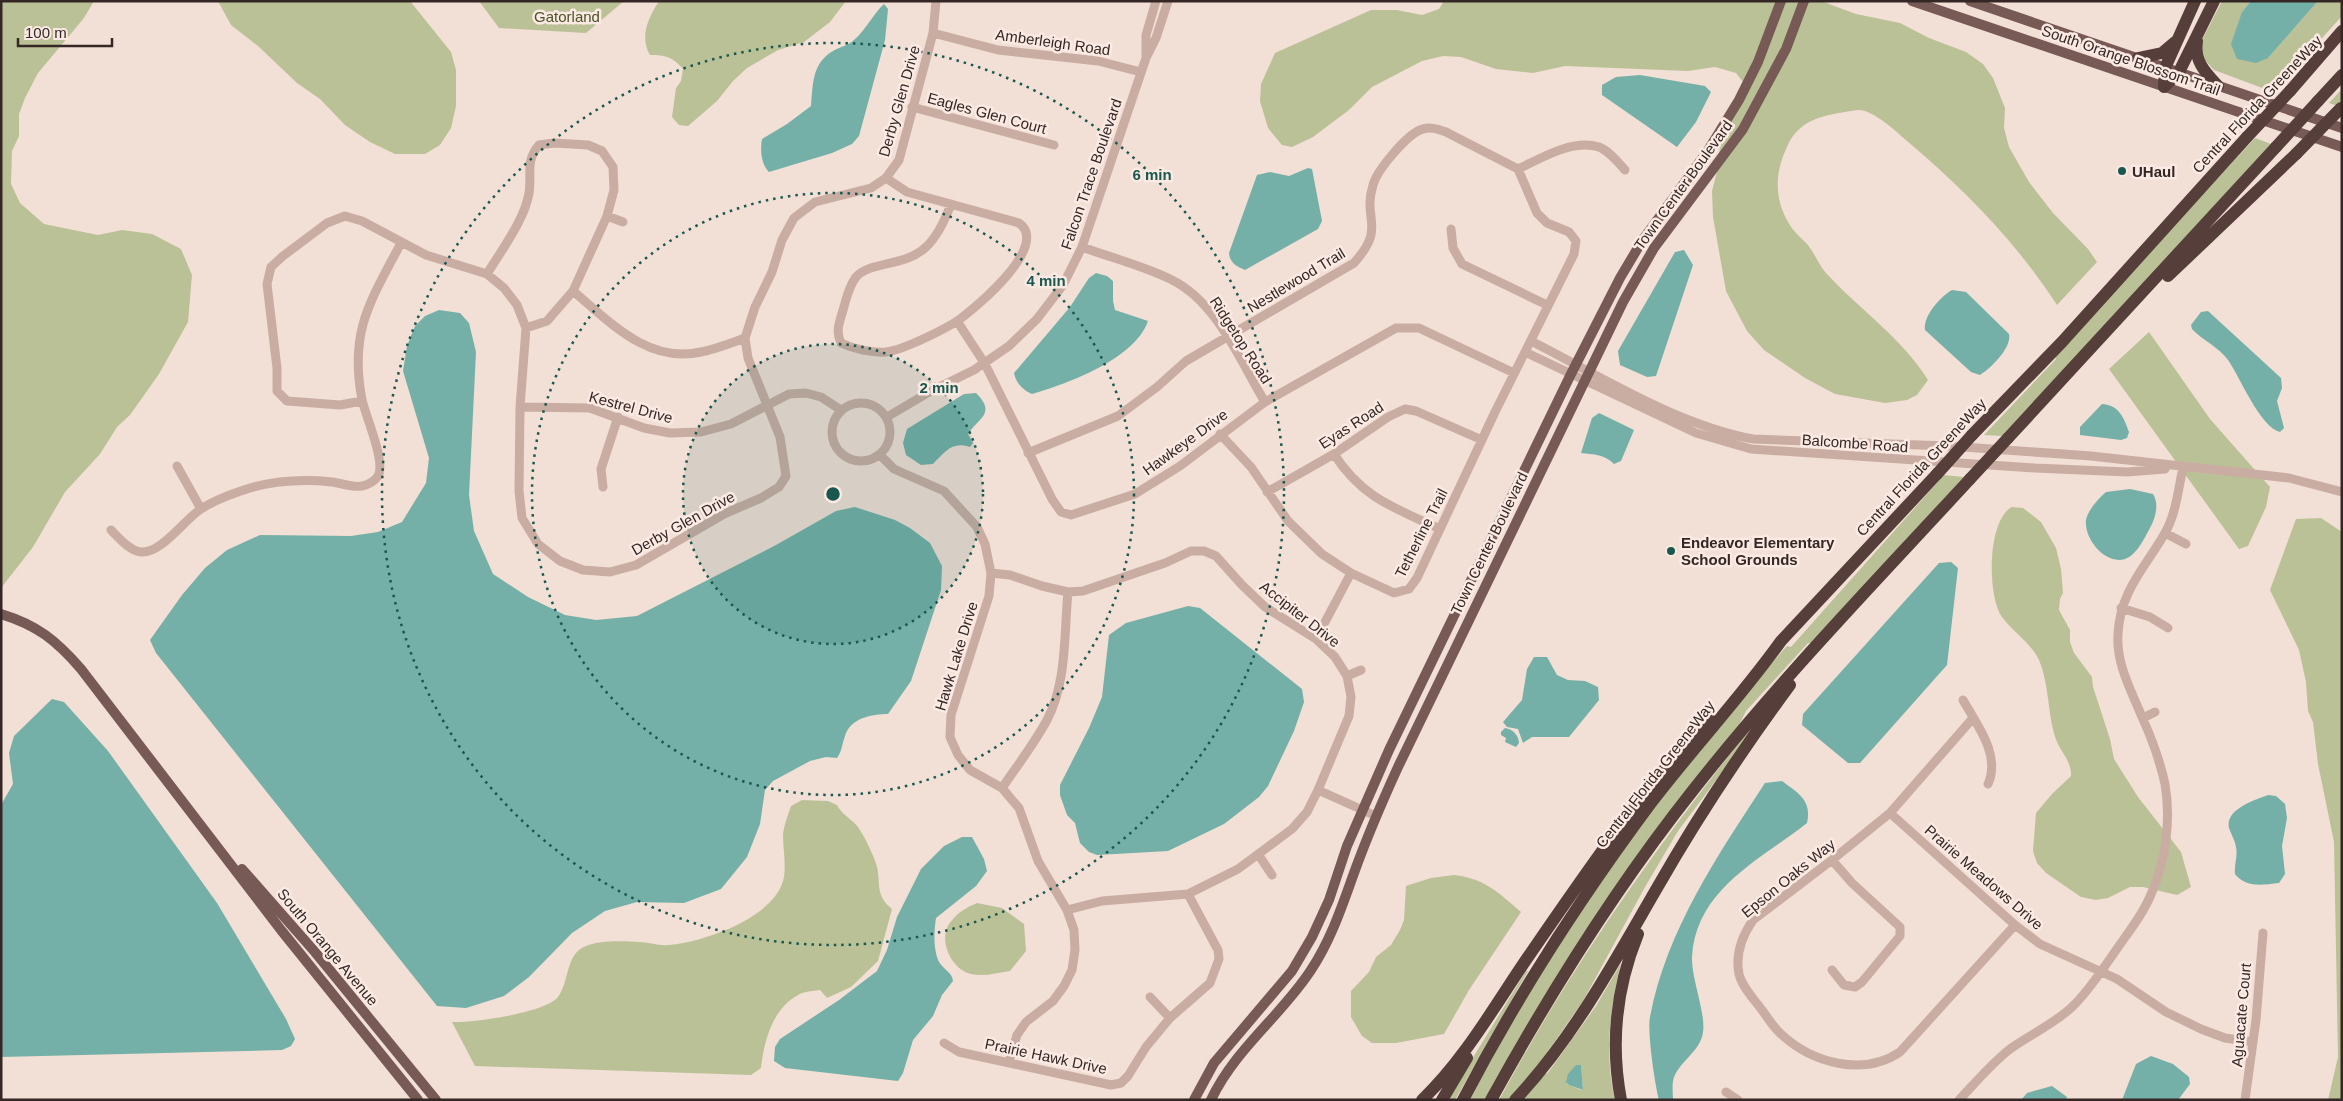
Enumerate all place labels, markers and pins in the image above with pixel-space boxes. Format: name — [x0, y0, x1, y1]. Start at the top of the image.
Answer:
place label: UHaul — [2132, 163, 2175, 180]
marker: UHaul — [2116, 165, 2128, 177]
centre of rings — [824, 485, 842, 503]
place label: Endeavor Elementary School Grounds — [1681, 534, 1835, 568]
marker: Endeavor Elementary School Grounds — [1665, 545, 1677, 557]

